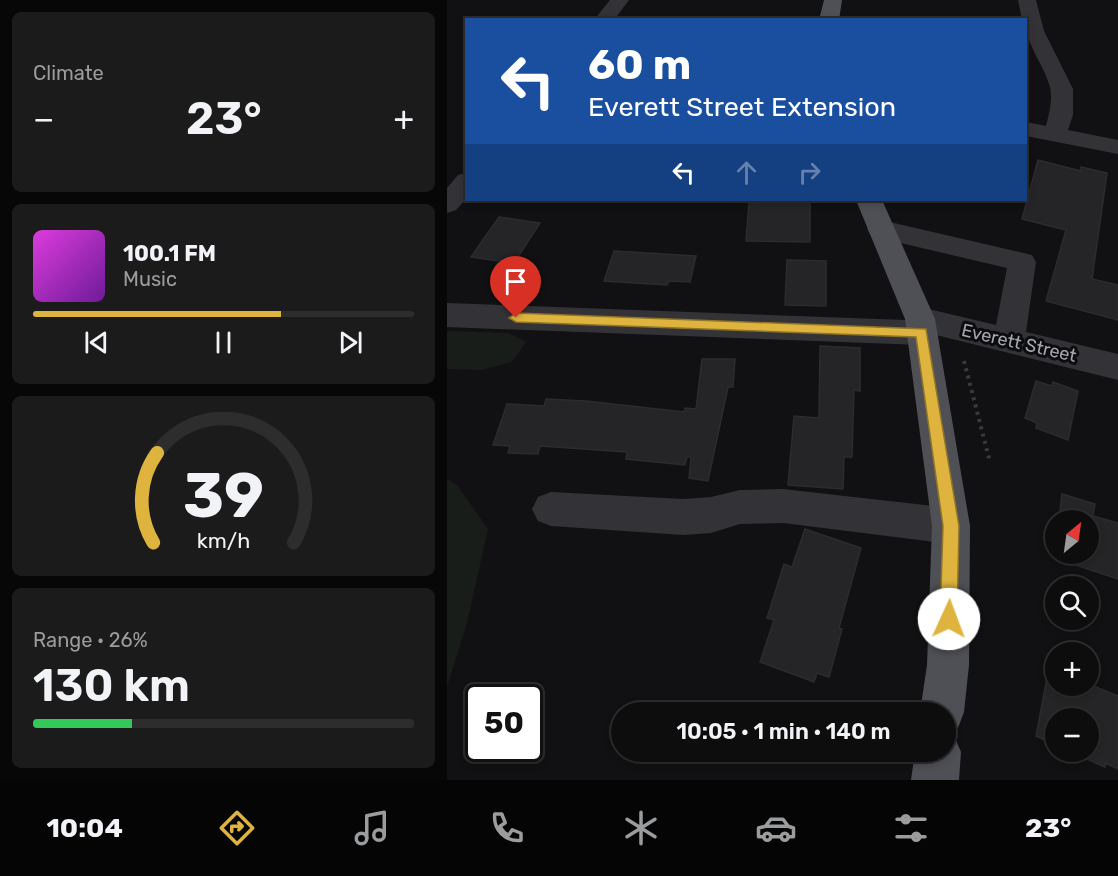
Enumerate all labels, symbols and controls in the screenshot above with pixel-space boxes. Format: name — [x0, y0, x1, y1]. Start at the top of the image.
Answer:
text: 60 m — [588, 40, 691, 90]
icon: left — [489, 42, 567, 120]
text: Climate — [33, 61, 104, 85]
text: Everett Street Extension — [588, 91, 896, 123]
text: 23° — [186, 92, 262, 145]
text: − — [33, 99, 54, 138]
text: + — [393, 99, 414, 138]
icon: left — [667, 156, 700, 189]
icon: ahead — [730, 156, 763, 189]
icon: right — [793, 156, 826, 189]
text: 100.1 FM — [123, 240, 216, 267]
pin — [490, 256, 541, 318]
icon: arrive — [499, 265, 532, 298]
text: Music — [123, 267, 177, 291]
street label: Everett Street — [959, 319, 1079, 367]
icon: previous — [80, 326, 113, 359]
icon: pause — [207, 326, 240, 359]
icon: next — [334, 326, 367, 359]
text: 39 — [183, 459, 264, 533]
north arrow — [1045, 510, 1099, 564]
map controls — [1045, 510, 1099, 762]
text: km/h — [197, 528, 250, 553]
button: search — [1045, 576, 1099, 630]
position arrow — [917, 587, 981, 651]
text: Range · 26% — [33, 628, 148, 652]
button: + — [1045, 642, 1099, 696]
text: 130 km — [33, 659, 190, 712]
speed limit sign: 50 — [465, 684, 543, 762]
button: − — [1045, 708, 1099, 762]
text: 10:05 · 1 min · 140 m — [676, 718, 891, 745]
icon: directions — [216, 807, 258, 849]
icon: music — [351, 807, 393, 849]
icon: phone — [486, 807, 528, 849]
icon: climate — [620, 807, 662, 849]
icon: car — [755, 807, 797, 849]
icon: filters — [890, 807, 932, 849]
text: 10:04 — [46, 812, 123, 844]
text: 23° — [1025, 812, 1071, 844]

